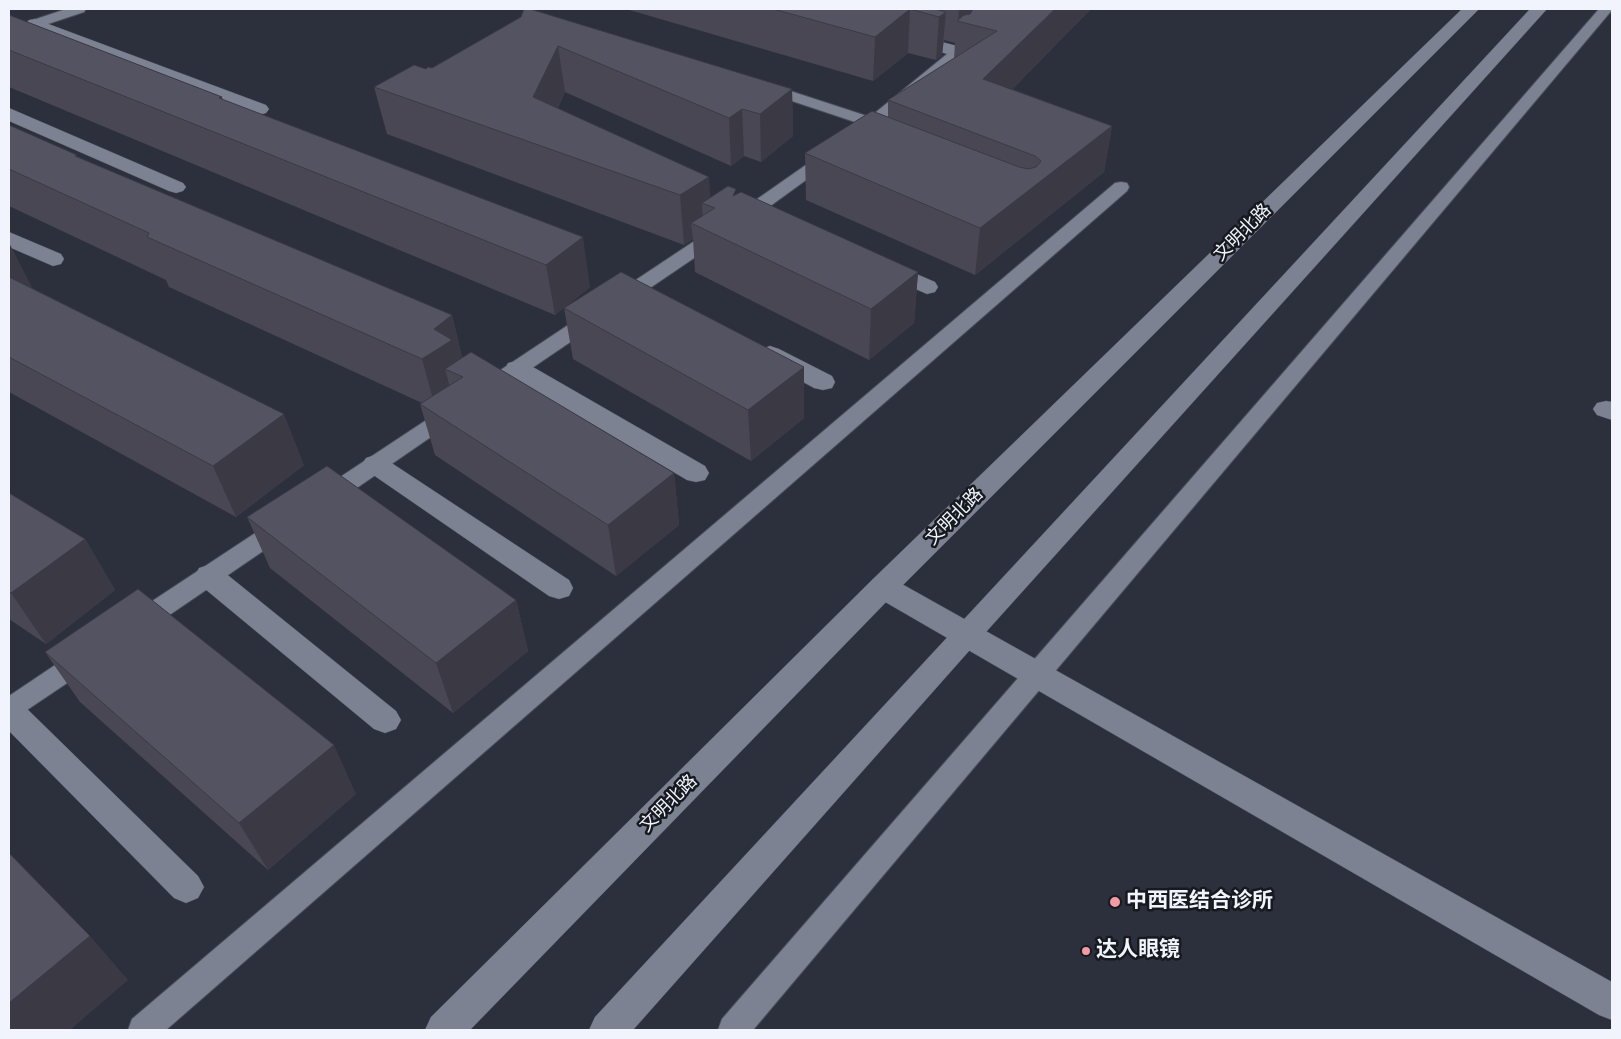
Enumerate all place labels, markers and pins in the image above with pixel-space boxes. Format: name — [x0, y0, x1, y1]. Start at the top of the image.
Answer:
place label: 中西医结合诊所 — [1126, 889, 1273, 915]
marker: 中西医结合诊所 — [1108, 895, 1122, 909]
place label: 达人眼镜 — [1096, 938, 1180, 964]
marker: 达人眼镜 — [1080, 945, 1092, 957]

